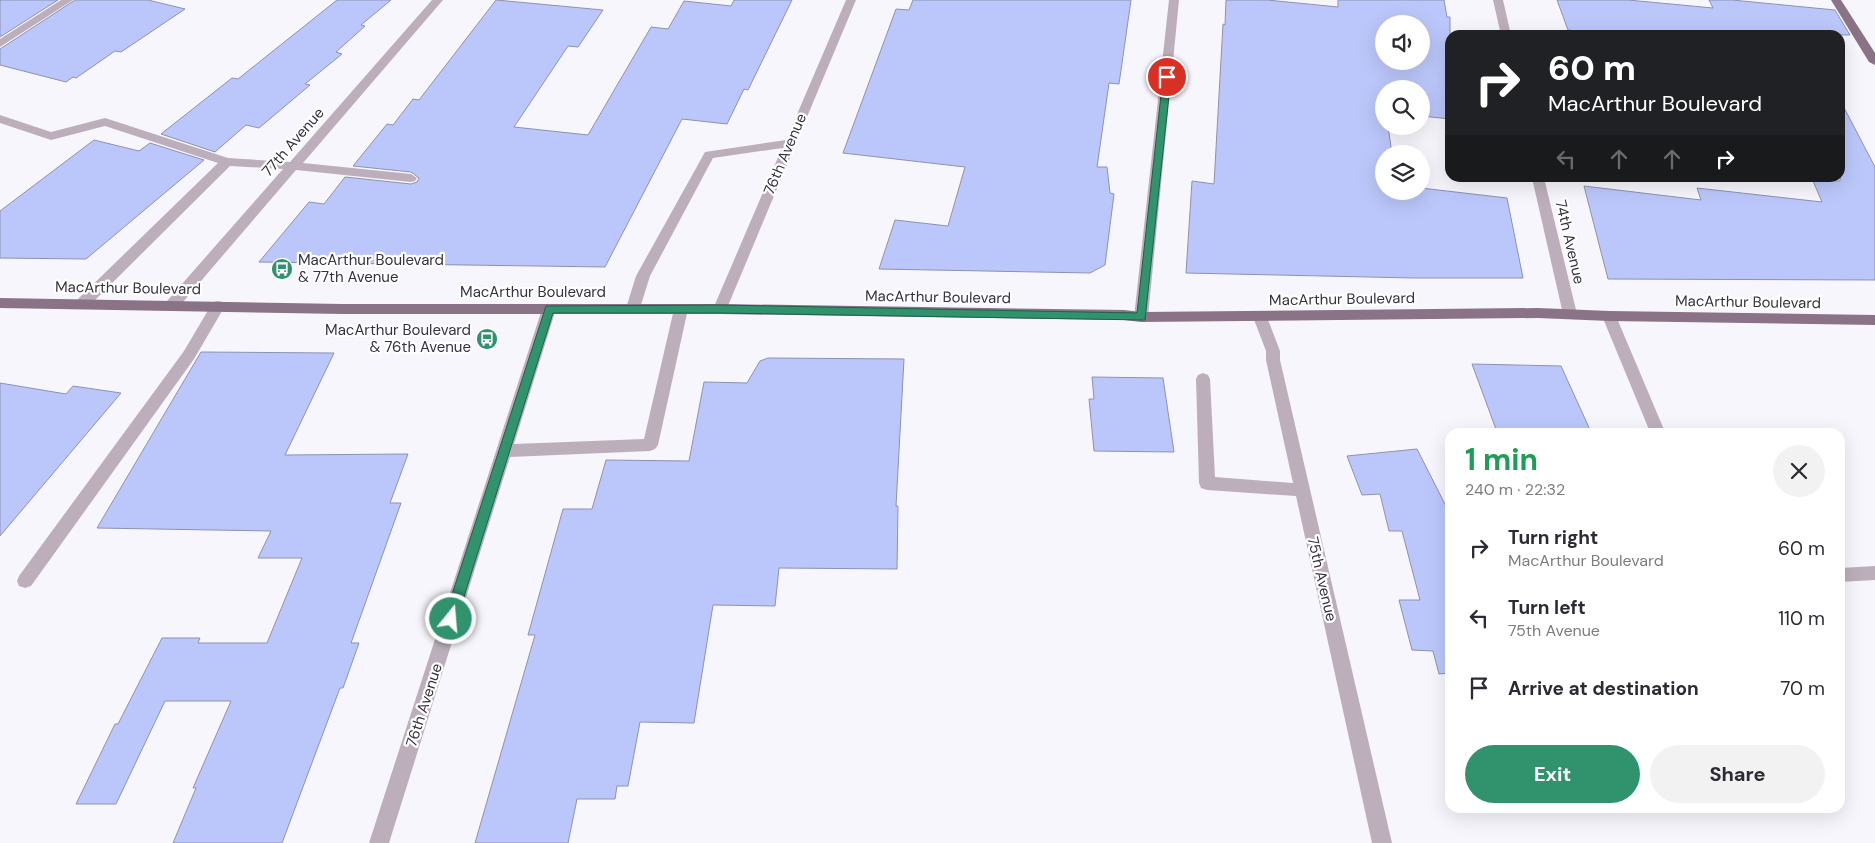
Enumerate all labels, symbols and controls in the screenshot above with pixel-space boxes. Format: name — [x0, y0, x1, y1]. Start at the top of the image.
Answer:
map controls — [1375, 15, 1430, 200]
button: sound — [1375, 15, 1430, 70]
text: 60 m — [1548, 45, 1636, 91]
icon: right — [1465, 50, 1530, 115]
pin — [1146, 56, 1188, 98]
icon: arrive — [1153, 63, 1181, 91]
button: search — [1375, 80, 1430, 135]
text: MacArthur Boulevard — [1548, 89, 1762, 118]
street label: 77th Avenue — [257, 103, 329, 181]
street label: 76th Avenue — [759, 110, 811, 198]
button: layers — [1375, 145, 1430, 200]
icon: left — [1552, 145, 1580, 173]
icon: ahead — [1605, 145, 1633, 173]
icon: ahead — [1658, 145, 1686, 173]
icon: right — [1711, 145, 1739, 173]
street label: 74th Avenue — [1551, 198, 1589, 286]
place label: MacArthur Boulevard & 77th Avenue — [298, 250, 444, 287]
bus stop icon: MacArthur Boulevard & 77th Avenue — [270, 257, 294, 281]
street label: MacArthur Boulevard — [55, 277, 201, 299]
street label: MacArthur Boulevard — [460, 282, 606, 302]
street label: MacArthur Boulevard — [865, 286, 1011, 308]
street label: MacArthur Boulevard — [1269, 288, 1415, 310]
street label: MacArthur Boulevard — [1675, 291, 1821, 313]
place label: MacArthur Boulevard & 76th Avenue — [325, 320, 471, 357]
bus stop icon: MacArthur Boulevard & 76th Avenue — [475, 327, 499, 351]
text: 1 min — [1465, 440, 1538, 479]
button: close — [1773, 445, 1825, 497]
text: 240 m · 22:32 — [1465, 479, 1565, 500]
text: Turn right — [1508, 525, 1598, 550]
icon: right — [1465, 534, 1493, 562]
street label: 75th Avenue — [1303, 535, 1341, 623]
text: 60 m — [1778, 536, 1825, 561]
text: MacArthur Boulevard — [1508, 550, 1664, 571]
position arrow — [424, 592, 476, 644]
text: Turn left — [1508, 595, 1586, 620]
icon: left — [1465, 604, 1493, 632]
text: 110 m — [1778, 606, 1825, 631]
text: 75th Avenue — [1508, 620, 1600, 641]
street label: 76th Avenue — [401, 661, 447, 749]
icon: arrive — [1465, 674, 1493, 702]
text: Arrive at destination — [1508, 676, 1699, 701]
text: 70 m — [1780, 676, 1825, 701]
button: Exit — [1465, 745, 1640, 803]
button: Share — [1650, 745, 1825, 803]

